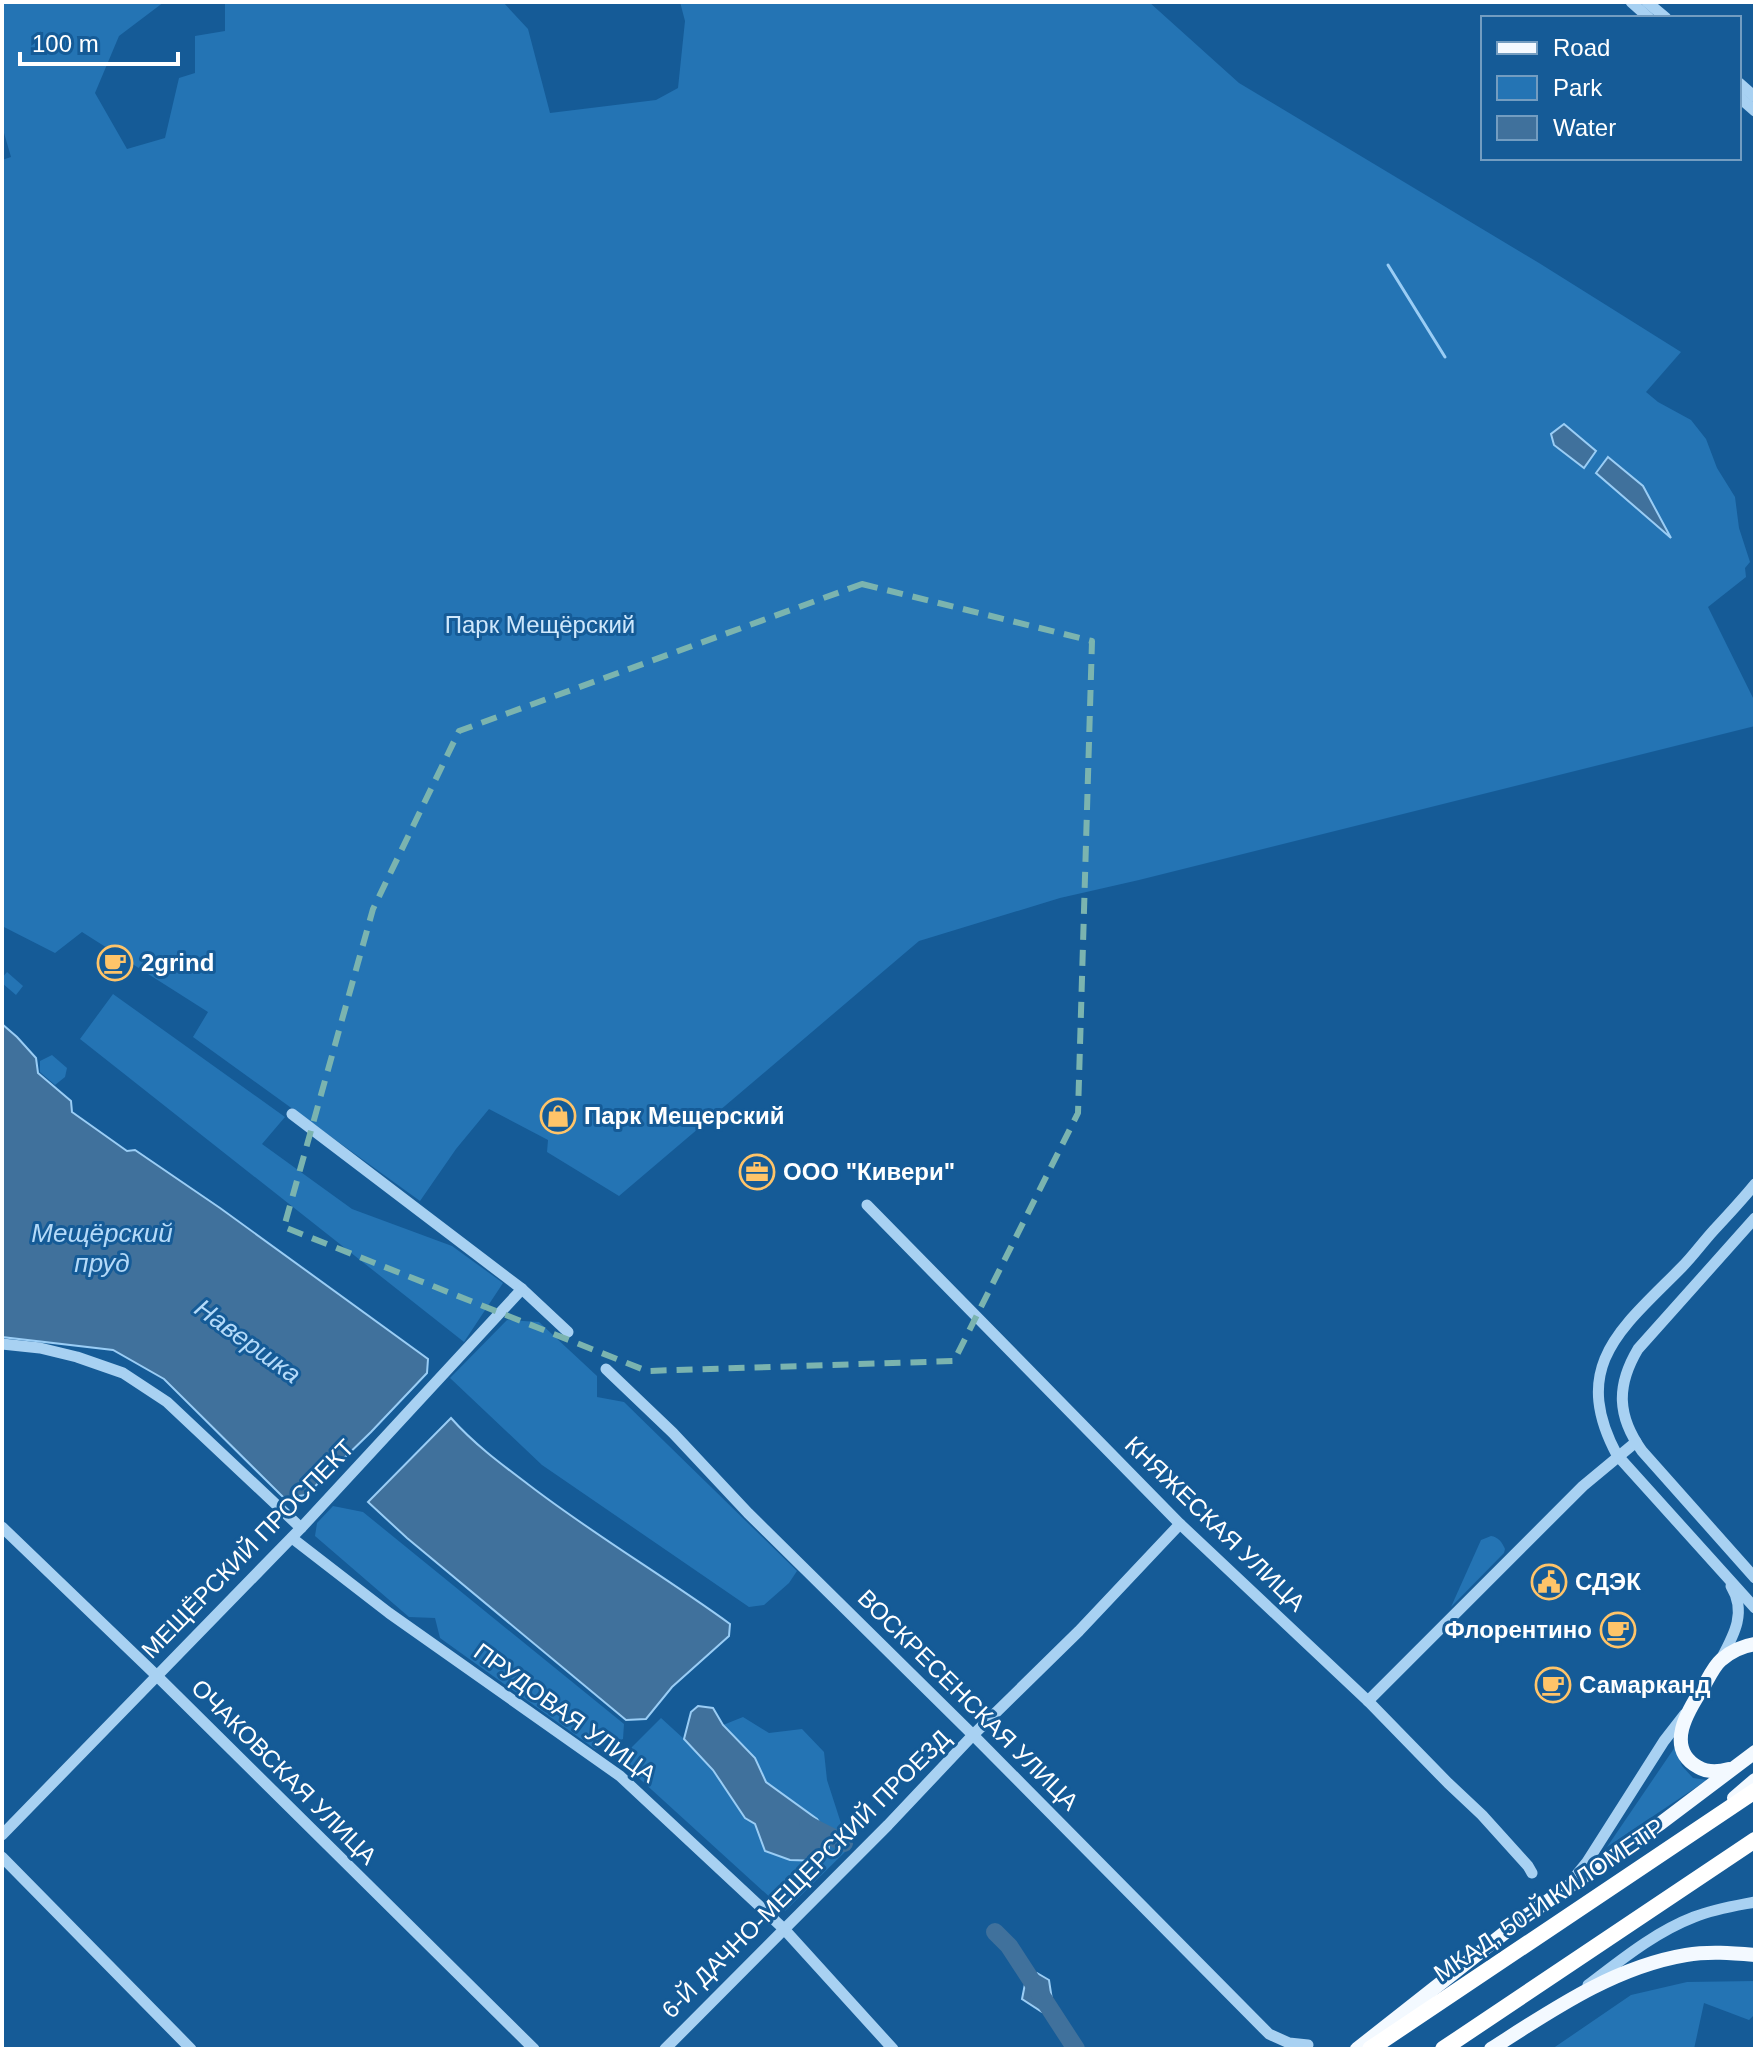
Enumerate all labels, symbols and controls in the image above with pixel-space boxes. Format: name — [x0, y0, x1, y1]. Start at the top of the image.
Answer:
scale bar — [20, 16, 178, 66]
legend — [1481, 16, 1741, 160]
text: 100 m — [32, 30, 99, 57]
text: Road — [1553, 34, 1610, 61]
text: Park — [1553, 74, 1603, 101]
text: Water — [1553, 114, 1616, 141]
park label: Парк Мещёрский — [445, 611, 635, 638]
cafe icon: 2grind — [96, 944, 134, 982]
place label: 2grind — [141, 949, 214, 976]
shop icon: Парк Мещерский — [539, 1097, 577, 1135]
place label: Парк Мещерский — [584, 1102, 784, 1129]
office icon: ООО "Кивери" — [738, 1153, 776, 1191]
place label: ООО "Кивери" — [783, 1158, 955, 1185]
water label: Мещёрский пруд — [31, 1218, 173, 1278]
water label: Навершка — [189, 1293, 307, 1389]
street label: КНЯЖЕСКАЯ УЛИЦА — [1120, 1431, 1311, 1616]
street label: МЕЩЁРСКИЙ ПРОСПЕКТ — [136, 1434, 359, 1664]
public building icon: СДЭК — [1530, 1563, 1568, 1601]
place label: СДЭК — [1575, 1568, 1641, 1595]
street label: ВОСКРЕСЕНСКАЯ УЛИЦА — [853, 1584, 1084, 1815]
cafe icon: Флорентино — [1599, 1611, 1637, 1649]
place label: Флорентино — [1444, 1616, 1592, 1643]
street label: ПРУДОВАЯ УЛИЦА — [469, 1638, 662, 1788]
cafe icon: Самарканд — [1534, 1666, 1572, 1704]
place label: Самарканд — [1579, 1671, 1711, 1698]
street label: ОЧАКОВСКАЯ УЛИЦА — [186, 1674, 382, 1870]
street label: 6-Й ДАЧНО-МЕЩЕРСКИЙ ПРОЕЗД — [656, 1724, 955, 2023]
street label: МКАД, 50-Й КИЛОМЕТР — [1429, 1813, 1669, 1987]

